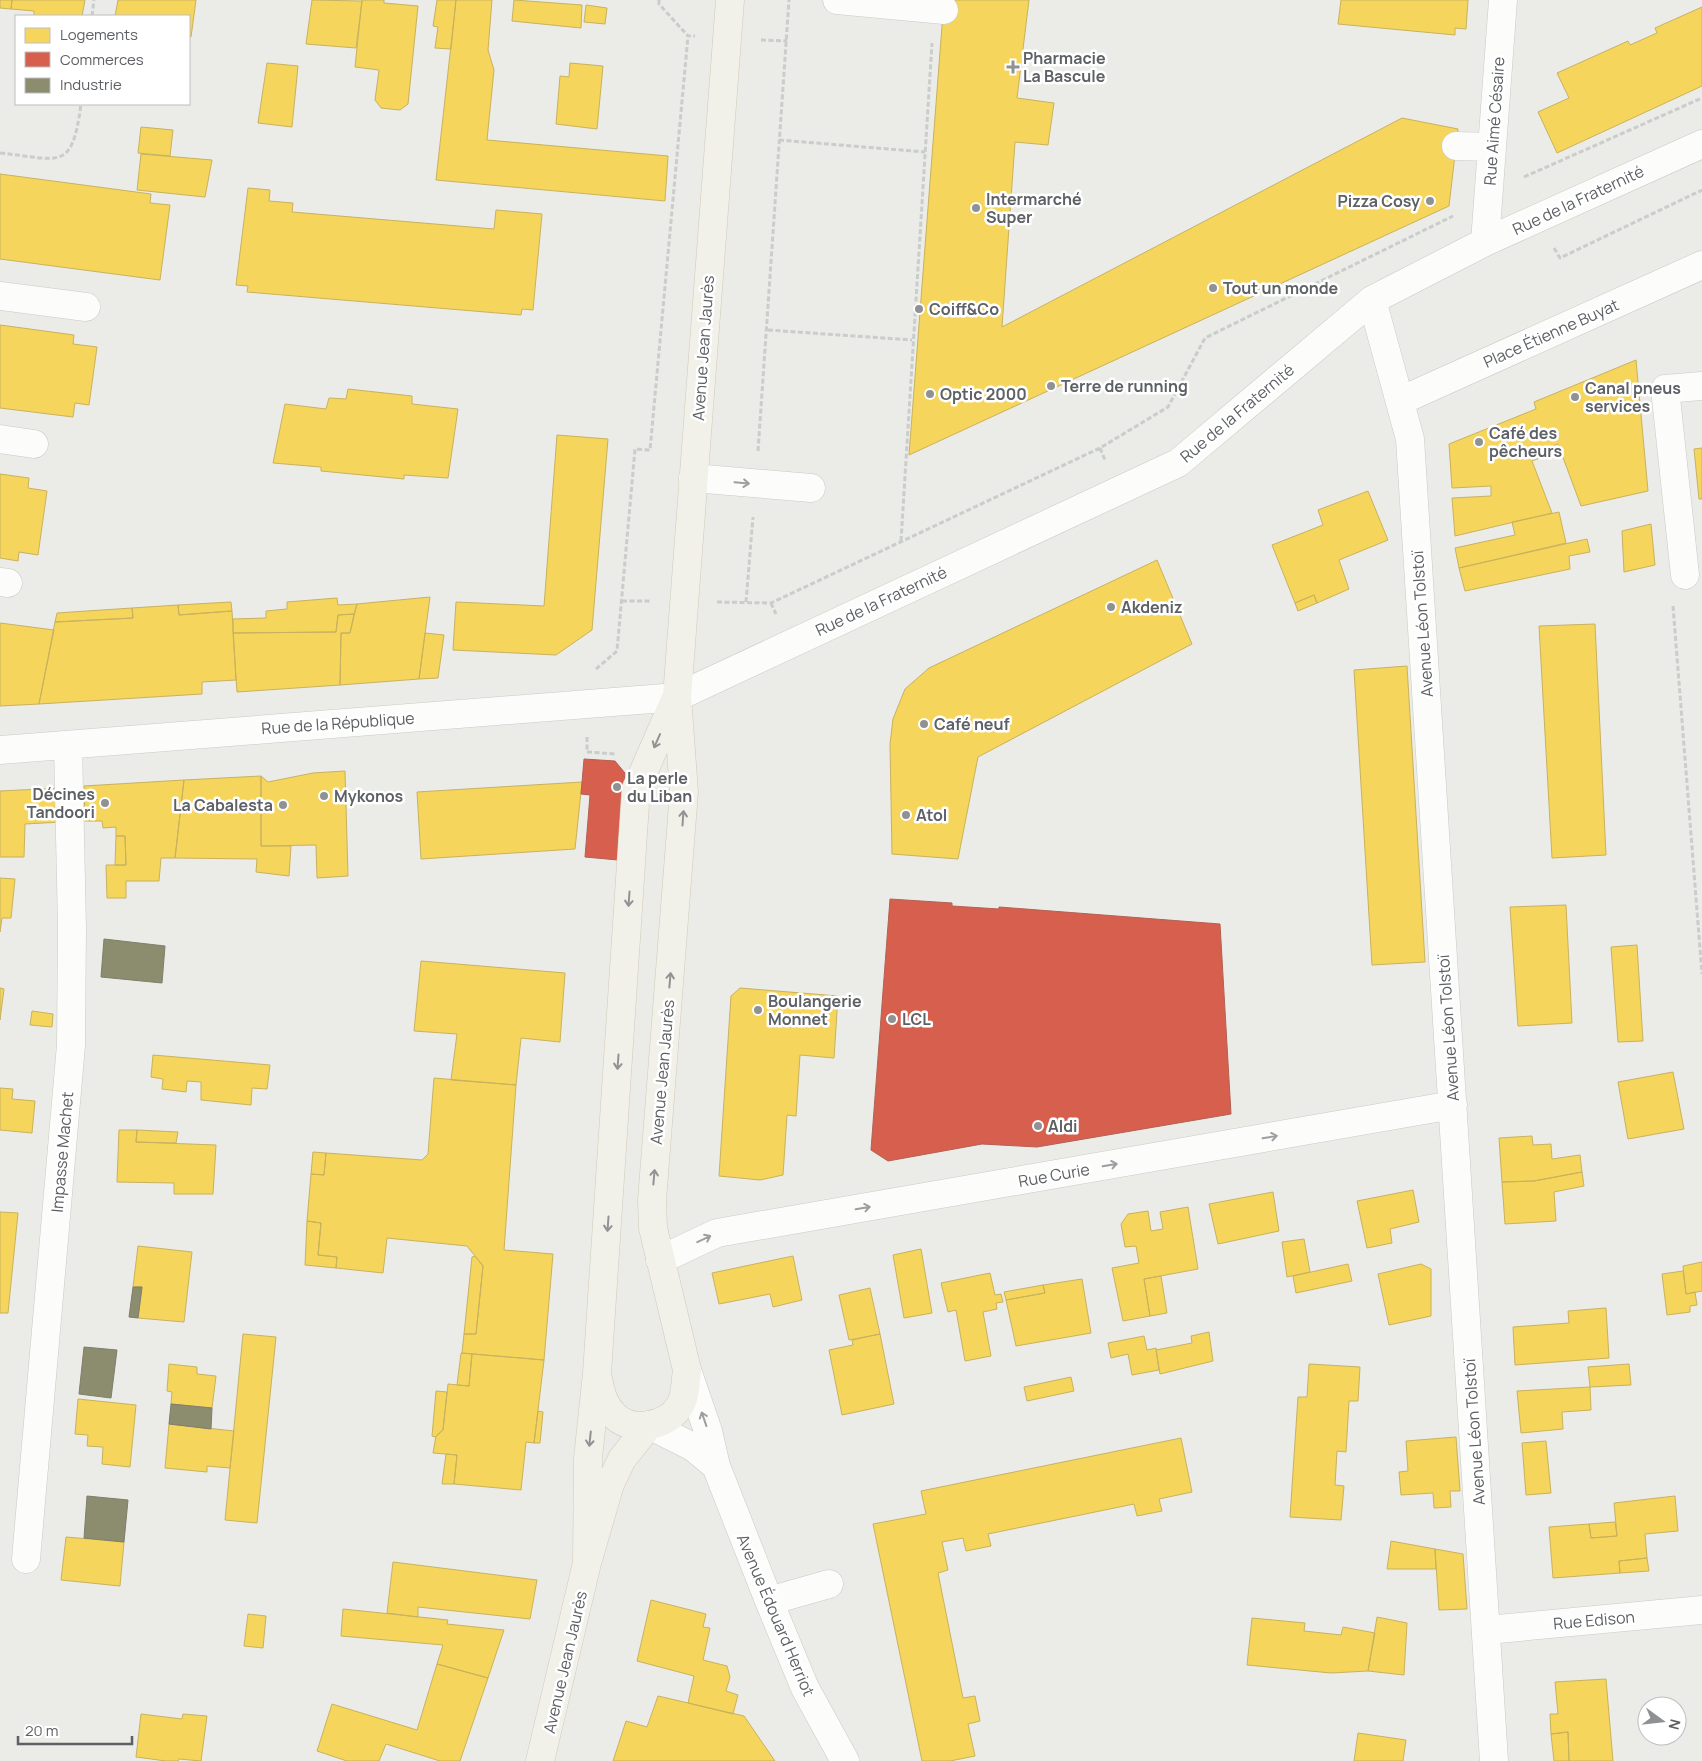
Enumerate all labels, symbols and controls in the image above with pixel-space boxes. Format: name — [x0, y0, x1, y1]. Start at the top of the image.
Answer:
legend — [15, 15, 190, 105]
text: Logements — [60, 24, 138, 45]
place label: Pharmacie La Bascule — [1023, 47, 1106, 87]
text: Commerces — [60, 49, 144, 70]
street label: Rue Aimé Césaire — [1479, 56, 1509, 186]
marker: Pharmacie La Bascule — [1007, 61, 1019, 73]
text: Industrie — [60, 74, 122, 95]
street label: Rue de la Fraternité — [1509, 160, 1647, 240]
place label: Intermarché Super — [986, 188, 1082, 228]
place label: Pizza Cosy — [1337, 190, 1420, 212]
marker: Pizza Cosy — [1424, 195, 1436, 207]
marker: Intermarché Super — [970, 202, 982, 214]
street label: Avenue Jean Jaurès — [687, 275, 719, 421]
place label: Tout un monde — [1223, 277, 1339, 299]
marker: Tout un monde — [1207, 282, 1219, 294]
street label: Place Étienne Buyat — [1480, 293, 1622, 373]
place label: Coiff&Co — [929, 298, 999, 320]
marker: Coiff&Co — [913, 303, 925, 315]
street label: Rue de la Fraternité — [1175, 359, 1299, 467]
place label: Terre de running — [1061, 375, 1188, 397]
place label: Canal pneus services — [1585, 377, 1681, 417]
marker: Terre de running — [1045, 380, 1057, 392]
place label: Optic 2000 — [940, 383, 1027, 405]
marker: Optic 2000 — [924, 388, 936, 400]
marker: Canal pneus services — [1569, 391, 1581, 403]
place label: Café des pêcheurs — [1489, 422, 1562, 462]
marker: Café des pêcheurs — [1473, 436, 1485, 448]
one-way arrow — [734, 478, 750, 488]
street label: Avenue Léon Tolstoï — [1406, 549, 1438, 698]
street label: Rue de la Fraternité — [812, 561, 950, 641]
place label: Akdeniz — [1121, 596, 1182, 618]
marker: Akdeniz — [1105, 601, 1117, 613]
street label: Rue de la République — [261, 707, 415, 739]
place label: Café neuf — [934, 713, 1009, 735]
marker: Café neuf — [918, 718, 930, 730]
one-way arrow — [652, 734, 661, 749]
place label: La perle du Liban — [627, 767, 692, 807]
marker: La perle du Liban — [611, 781, 623, 793]
place label: Décines Tandoori — [27, 783, 95, 823]
place label: Mykonos — [334, 785, 404, 807]
marker: Mykonos — [318, 790, 330, 802]
place label: La Cabalesta — [173, 794, 273, 816]
marker: Décines Tandoori — [99, 797, 111, 809]
marker: La Cabalesta — [277, 799, 289, 811]
place label: Atol — [916, 804, 947, 826]
marker: Atol — [900, 809, 912, 821]
one-way arrow — [678, 810, 687, 826]
one-way arrow — [624, 891, 634, 907]
street label: Avenue Léon Tolstoï — [1432, 953, 1464, 1102]
one-way arrow — [665, 972, 674, 988]
place label: Boulangerie Monnet — [768, 990, 862, 1030]
street label: Avenue Jean Jaurès — [645, 999, 679, 1145]
marker: Boulangerie Monnet — [752, 1004, 764, 1016]
place label: LCL — [902, 1008, 931, 1030]
marker: LCL — [886, 1013, 898, 1025]
one-way arrow — [614, 1053, 623, 1069]
street label: Impasse Machet — [46, 1091, 78, 1213]
place label: Aldi — [1048, 1115, 1078, 1137]
marker: Aldi — [1032, 1120, 1044, 1132]
one-way arrow — [1261, 1131, 1277, 1141]
street label: Rue Curie — [1017, 1158, 1091, 1192]
one-way arrow — [1101, 1159, 1117, 1169]
one-way arrow — [649, 1169, 658, 1185]
one-way arrow — [855, 1202, 871, 1212]
one-way arrow — [603, 1215, 612, 1231]
one-way arrow — [696, 1234, 711, 1243]
street label: Avenue Léon Tolstoï — [1458, 1357, 1490, 1506]
one-way arrow — [699, 1412, 708, 1427]
one-way arrow — [585, 1430, 595, 1446]
street label: Avenue Édouard Herriot — [732, 1531, 820, 1699]
street label: Avenue Jean Jaurès — [538, 1589, 592, 1735]
street label: Rue Edison — [1552, 1605, 1636, 1635]
north arrow — [1637, 1696, 1687, 1746]
scale bar — [18, 1714, 131, 1746]
text: N — [1665, 1717, 1686, 1732]
text: 20 m — [25, 1720, 58, 1741]

